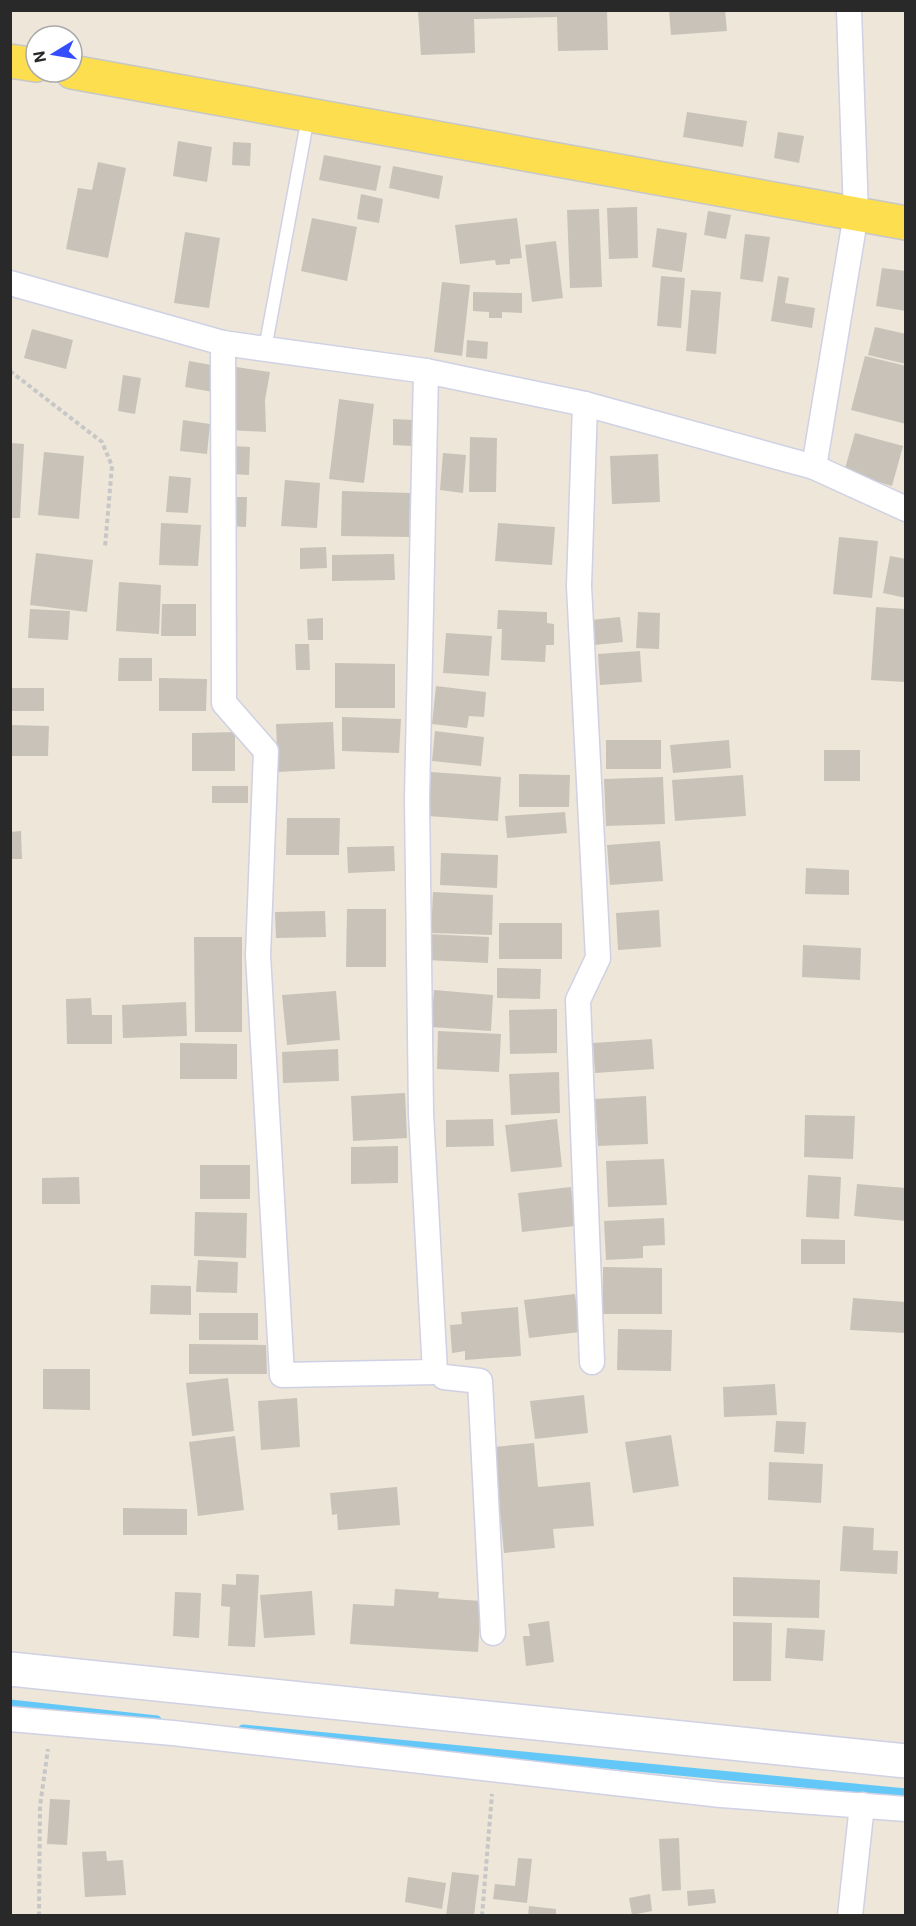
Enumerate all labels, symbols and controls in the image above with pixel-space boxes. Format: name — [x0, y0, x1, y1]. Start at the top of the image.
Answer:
north arrow — [24, 24, 84, 84]
text: N — [29, 49, 50, 64]

